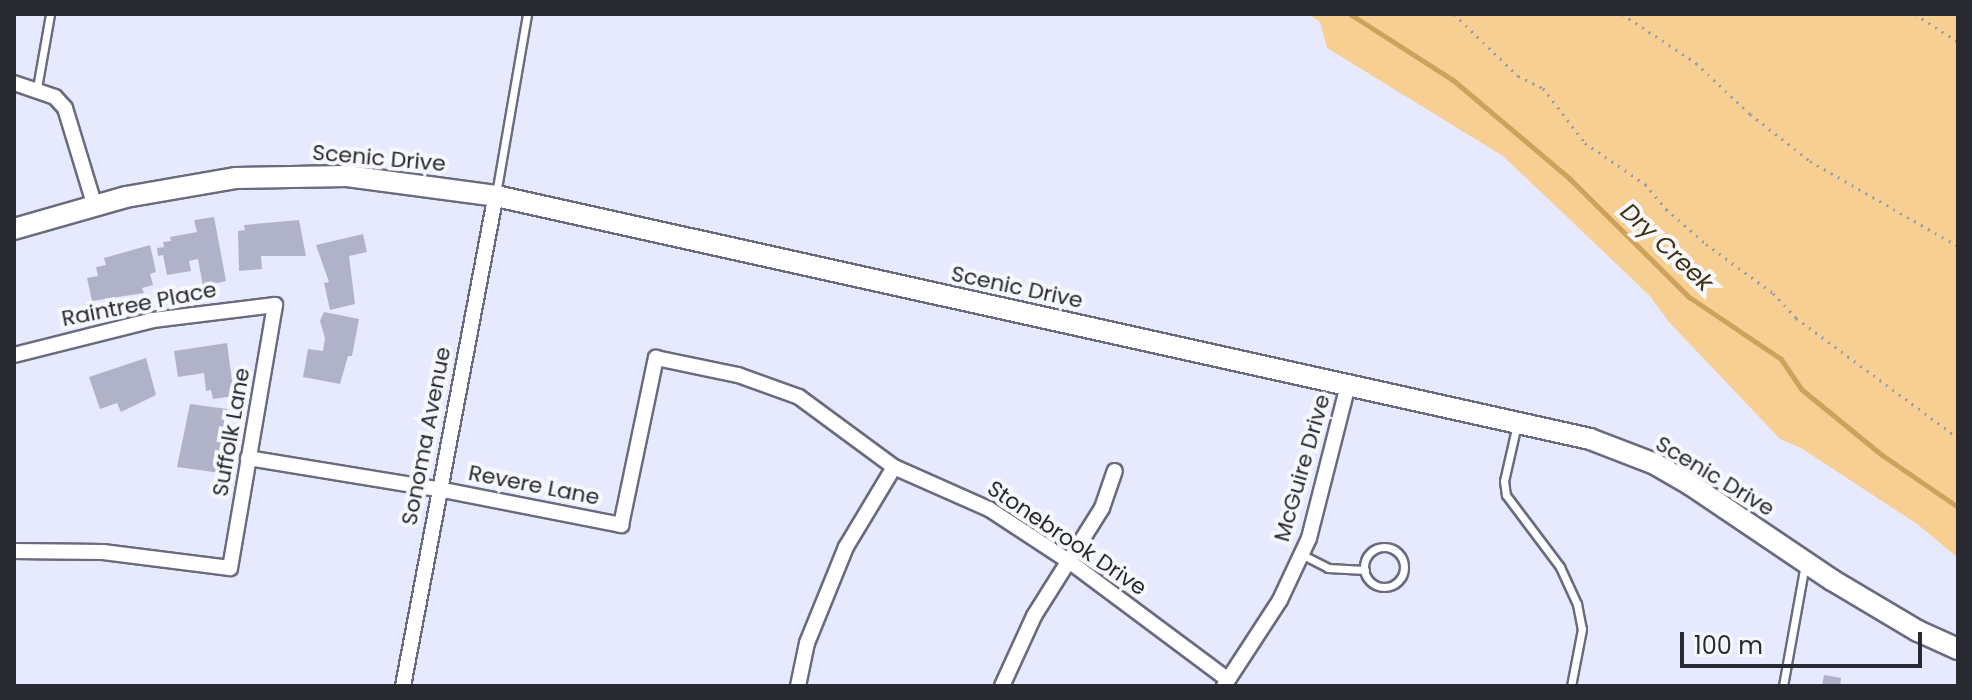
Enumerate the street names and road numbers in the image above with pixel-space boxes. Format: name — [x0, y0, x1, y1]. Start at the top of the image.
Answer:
street label: Scenic Drive — [311, 139, 447, 177]
street label: Scenic Drive — [949, 260, 1085, 314]
street label: Raintree Place — [59, 276, 219, 332]
street label: Sonoma Avenue — [396, 345, 456, 527]
street label: Suffolk Lane — [207, 366, 255, 498]
street label: McGuire Drive — [1268, 391, 1336, 545]
street label: Scenic Drive — [1651, 430, 1779, 522]
street label: Revere Lane — [466, 459, 602, 511]
street label: Stonebrook Drive — [982, 475, 1152, 601]

